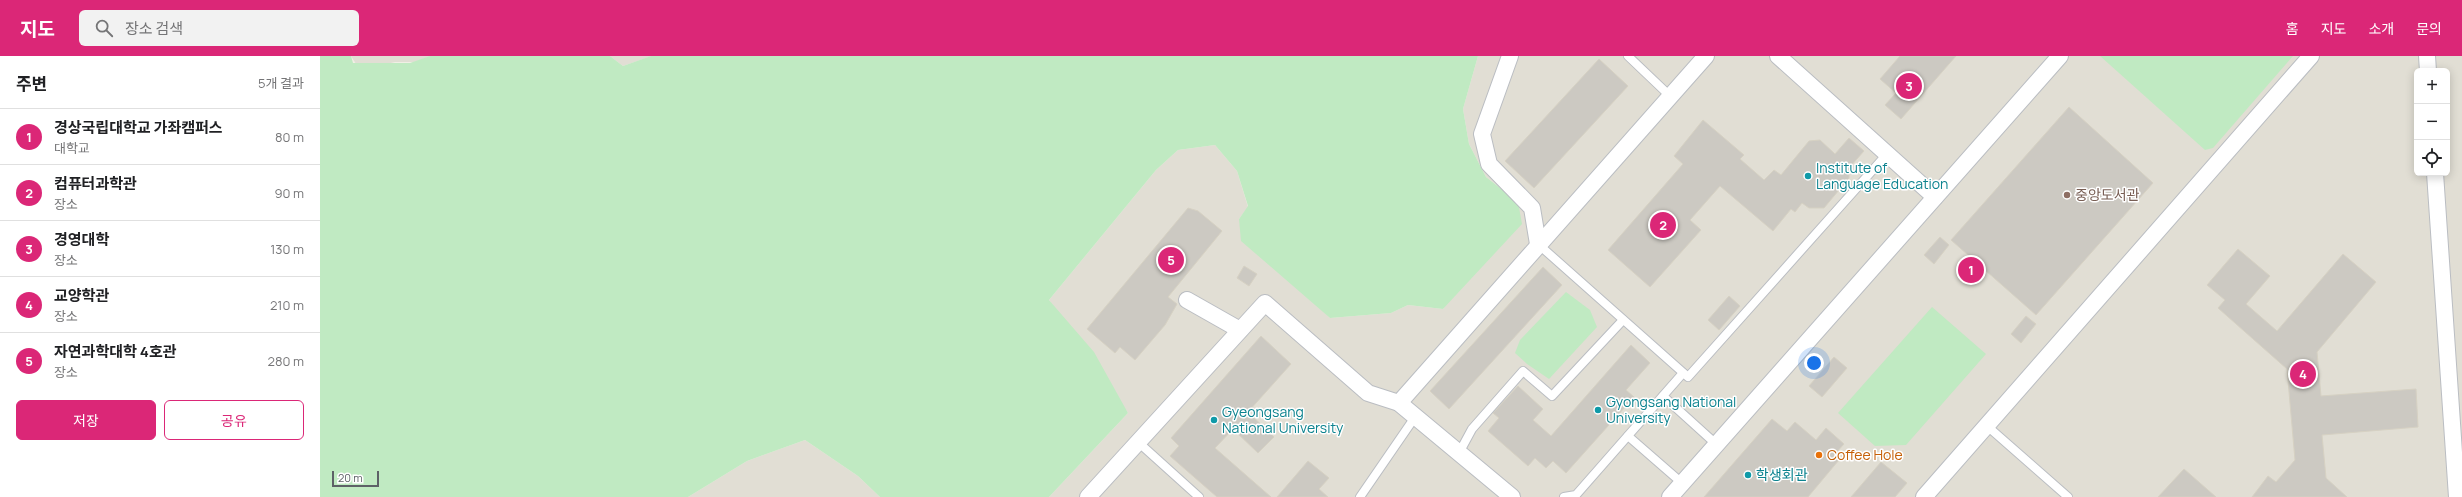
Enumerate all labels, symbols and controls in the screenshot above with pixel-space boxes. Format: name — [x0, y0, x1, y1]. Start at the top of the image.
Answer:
search box — [79, 10, 359, 46]
text: 지도 — [20, 16, 55, 42]
icon: search — [93, 17, 115, 39]
text: 장소 검색 — [125, 18, 183, 39]
text: 홈 — [2286, 19, 2299, 38]
text: 지도 — [2321, 19, 2346, 38]
text: 소개 — [2368, 19, 2394, 38]
text: 문의 — [2416, 19, 2442, 38]
map controls — [2414, 68, 2450, 176]
button: + — [2414, 68, 2450, 104]
pin: 3 — [1896, 71, 1922, 101]
text: 주변 — [16, 72, 47, 95]
text: 5개 결과 — [258, 74, 304, 92]
button: − — [2414, 104, 2450, 140]
text: 경상국립대학교 가좌캠퍼스 — [54, 117, 223, 138]
text: 1 — [26, 128, 32, 146]
text: 80 m — [275, 128, 304, 146]
text: 대학교 — [54, 139, 90, 157]
button: locate — [2414, 140, 2450, 176]
place label: Institute of Language Education — [1816, 158, 1948, 193]
marker: Institute of Language Education — [1803, 171, 1813, 181]
text: 컴퓨터과학관 — [54, 173, 137, 194]
text: 2 — [25, 184, 33, 202]
text: 90 m — [274, 184, 304, 202]
place label: 중앙도서관 — [2075, 185, 2140, 204]
marker: 중앙도서관 — [2062, 190, 2072, 200]
text: 장소 — [54, 195, 78, 213]
pin: 2 — [1650, 210, 1676, 240]
text: 경영대학 — [54, 229, 109, 250]
text: 3 — [25, 240, 33, 258]
text: 130 m — [270, 240, 304, 258]
pin: 5 — [1158, 245, 1184, 275]
text: 장소 — [54, 251, 78, 269]
pin: 1 — [1958, 255, 1984, 285]
text: 교양학관 — [54, 285, 109, 306]
text: 4 — [25, 296, 33, 314]
text: 210 m — [270, 296, 304, 314]
text: 장소 — [54, 307, 78, 325]
text: 자연과학대학 4호관 — [54, 341, 177, 362]
text: 5 — [25, 352, 33, 370]
text: 280 m — [267, 352, 304, 370]
your location — [1804, 353, 1824, 373]
pin: 4 — [2290, 359, 2316, 389]
text: 장소 — [54, 363, 78, 381]
place label: Gyongsang National University — [1606, 392, 1736, 427]
button: 저장 — [16, 400, 156, 440]
button: 공유 — [164, 400, 304, 440]
place label: Gyeongsang National University — [1222, 402, 1344, 437]
marker: Gyongsang National University — [1593, 405, 1603, 415]
marker: Gyeongsang National University — [1209, 415, 1219, 425]
place label: Coffee Hole — [1827, 445, 1903, 464]
marker: Coffee Hole — [1814, 450, 1824, 460]
place label: 학생회관 — [1756, 465, 1808, 484]
scale bar — [332, 469, 379, 488]
text: 20 m — [338, 470, 363, 485]
marker: 학생회관 — [1743, 470, 1753, 480]

